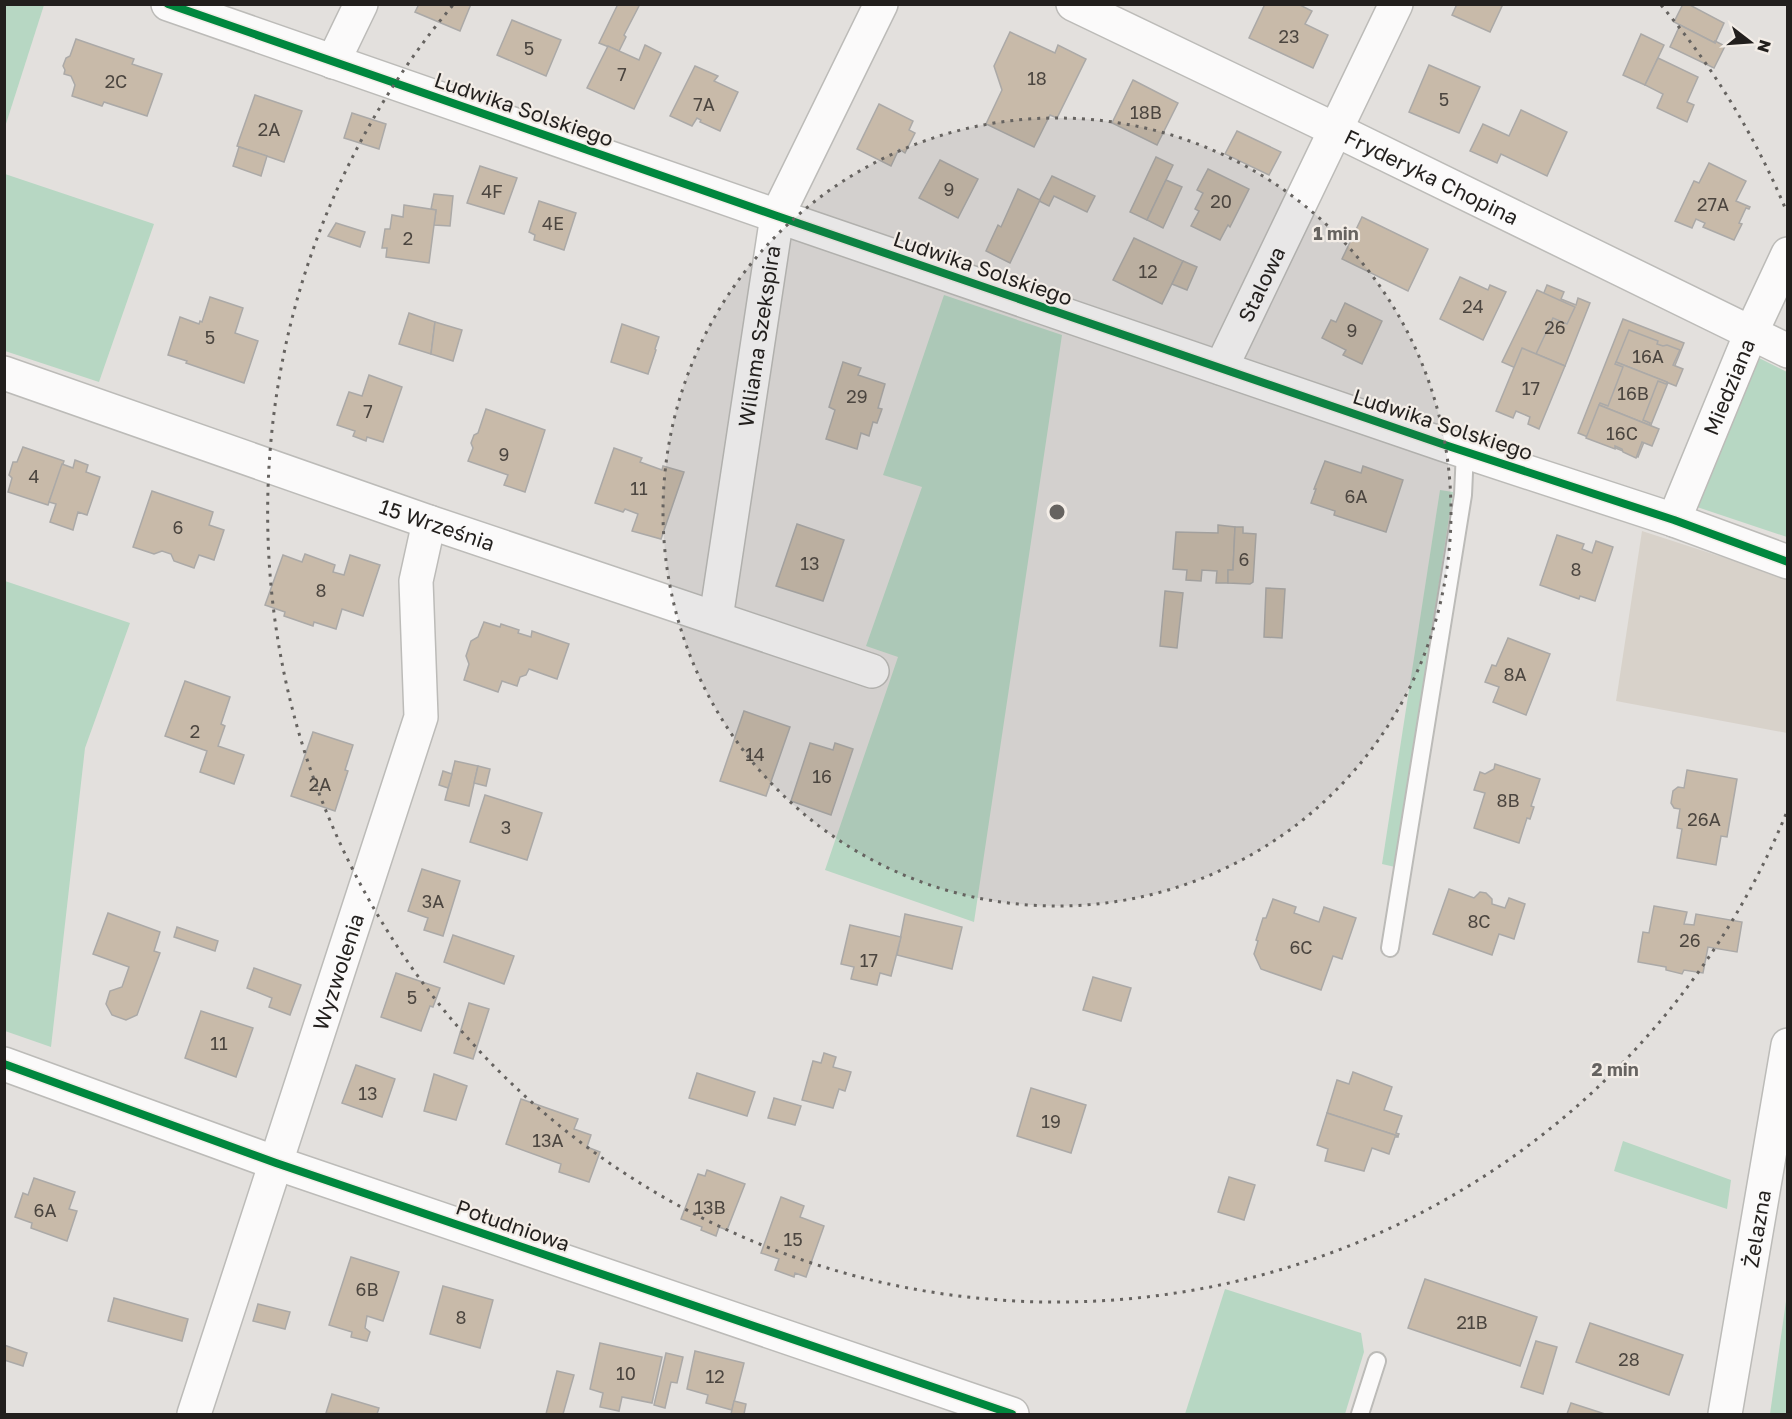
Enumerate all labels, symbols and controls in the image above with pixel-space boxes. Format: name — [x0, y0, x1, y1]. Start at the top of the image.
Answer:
north arrow — [1720, 12, 1780, 72]
house number: 23 — [1279, 25, 1299, 47]
house number: 5 — [524, 37, 534, 59]
text: N — [1753, 38, 1776, 55]
house number: 7 — [617, 63, 627, 85]
street label: Ludwika Solskiego — [431, 66, 617, 152]
house number: 18 — [1027, 67, 1047, 89]
house number: 2C — [105, 70, 127, 92]
house number: 5 — [1439, 88, 1449, 110]
house number: 7A — [693, 93, 715, 115]
house number: 18B — [1130, 101, 1162, 123]
house number: 2A — [258, 118, 280, 140]
street label: Fryderyka Chopina — [1340, 123, 1523, 230]
house number: 9 — [944, 178, 954, 200]
house number: 4F — [481, 180, 503, 202]
house number: 20 — [1210, 190, 1232, 212]
house number: 27A — [1697, 193, 1729, 215]
house number: 4E — [542, 212, 564, 234]
text: 1 min — [1313, 222, 1359, 244]
street label: Ludwika Solskiego — [890, 225, 1076, 311]
house number: 2 — [403, 227, 413, 249]
street label: Stalowa — [1232, 242, 1290, 326]
street label: Wiliama Szekspira — [732, 244, 785, 429]
house number: 12 — [1138, 260, 1158, 282]
house number: 24 — [1462, 295, 1484, 317]
house number: 26 — [1544, 316, 1566, 338]
house number: 9 — [1347, 319, 1357, 341]
house number: 5 — [205, 326, 215, 348]
street label: Miedziana — [1697, 335, 1760, 439]
house number: 16A — [1632, 345, 1664, 367]
house number: 17 — [1522, 377, 1540, 399]
house number: 16B — [1617, 382, 1649, 404]
street label: Ludwika Solskiego — [1350, 383, 1536, 465]
house number: 29 — [846, 385, 868, 407]
house number: 7 — [363, 400, 373, 422]
house number: 16C — [1606, 422, 1638, 444]
house number: 9 — [499, 443, 509, 465]
house number: 4 — [29, 465, 40, 487]
house number: 11 — [630, 477, 648, 499]
house number: 6A — [1345, 485, 1367, 507]
street label: 15 Września — [376, 493, 498, 556]
centre of rings — [1047, 502, 1067, 522]
house number: 6 — [173, 516, 183, 538]
house number: 6 — [1239, 548, 1249, 570]
house number: 13 — [800, 552, 820, 574]
house number: 8 — [1571, 558, 1581, 580]
house number: 8 — [316, 579, 326, 601]
house number: 8A — [1503, 663, 1527, 685]
house number: 2 — [190, 720, 200, 742]
house number: 14 — [745, 743, 765, 765]
house number: 16 — [812, 765, 832, 787]
house number: 2A — [309, 773, 331, 795]
house number: 8B — [1496, 789, 1520, 811]
house number: 26A — [1687, 808, 1721, 830]
house number: 3 — [501, 816, 511, 838]
house number: 3A — [422, 890, 444, 912]
street label: Wyzwolenia — [307, 910, 369, 1034]
house number: 8C — [1467, 910, 1491, 932]
house number: 26 — [1679, 929, 1701, 951]
house number: 6C — [1289, 936, 1313, 958]
house number: 17 — [860, 949, 878, 971]
house number: 5 — [407, 986, 417, 1008]
house number: 11 — [210, 1032, 228, 1054]
text: 2 min — [1591, 1058, 1639, 1080]
house number: 13 — [358, 1082, 378, 1104]
house number: 19 — [1041, 1110, 1061, 1132]
house number: 13A — [532, 1129, 564, 1151]
street label: Żelazna — [1737, 1188, 1776, 1270]
street label: Południowa — [453, 1193, 573, 1257]
house number: 13B — [694, 1196, 726, 1218]
house number: 6A — [34, 1199, 56, 1221]
house number: 15 — [783, 1228, 803, 1250]
house number: 6B — [356, 1278, 378, 1300]
house number: 8 — [456, 1306, 466, 1328]
house number: 21B — [1456, 1311, 1488, 1333]
house number: 28 — [1618, 1348, 1640, 1370]
house number: 10 — [616, 1362, 636, 1384]
house number: 12 — [705, 1365, 725, 1387]

